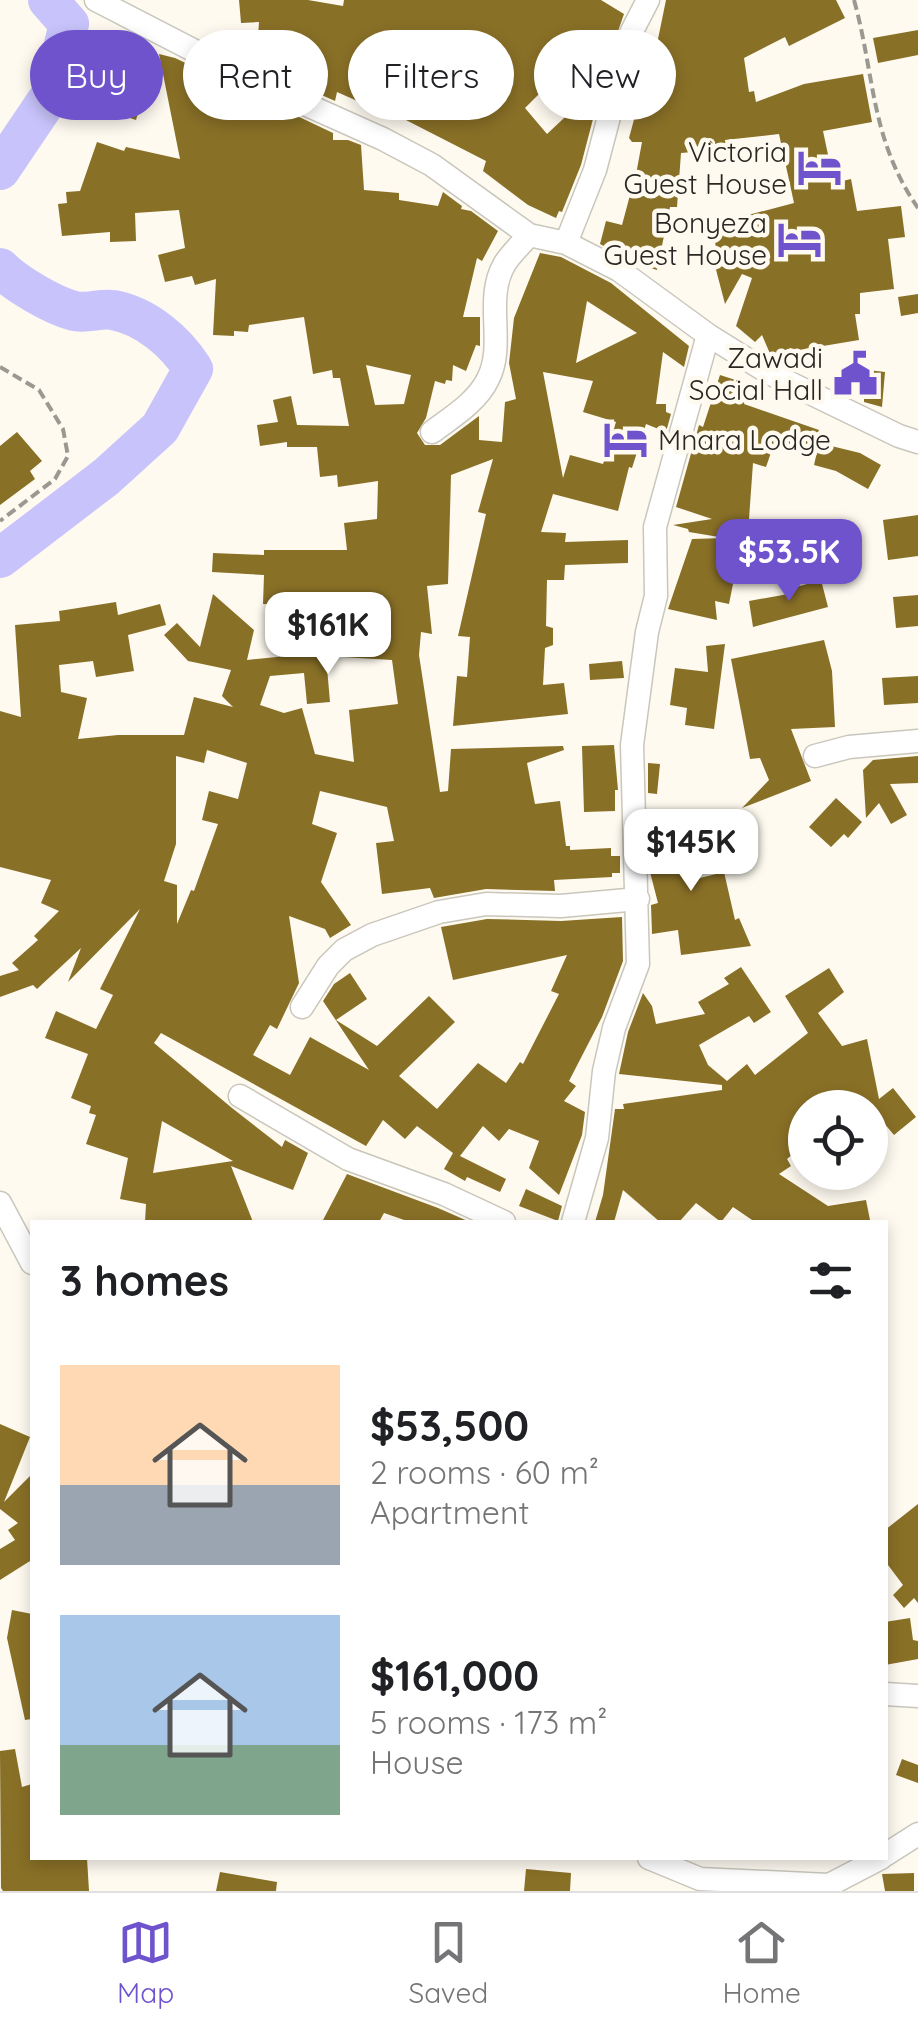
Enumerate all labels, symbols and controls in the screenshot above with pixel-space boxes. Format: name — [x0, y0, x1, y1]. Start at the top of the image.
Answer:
chip: Buy — [30, 30, 163, 120]
chip: Rent — [183, 30, 328, 120]
chip: Filters — [348, 30, 514, 120]
chip: New — [534, 30, 676, 120]
place label: Victoria Guest House — [624, 134, 787, 201]
hotel icon: Victoria Guest House — [796, 144, 844, 192]
place label: Bonyeza Guest House — [604, 205, 767, 272]
hotel icon: Bonyeza Guest House — [776, 215, 824, 263]
place label: Zawadi Social Hall — [689, 340, 823, 407]
public building icon: Zawadi Social Hall — [832, 350, 880, 398]
hotel icon: Mnara Lodge — [601, 416, 649, 464]
place label: Mnara Lodge — [658, 422, 831, 457]
pin: $53.5K — [708, 519, 870, 604]
text: $53.5K — [738, 531, 840, 571]
pin: $161K — [258, 592, 398, 677]
text: $161K — [287, 604, 369, 644]
pin: $145K — [621, 809, 761, 894]
text: $145K — [646, 821, 736, 861]
map controls — [788, 1090, 888, 1190]
button: locate — [788, 1090, 888, 1190]
icon: filters — [803, 1253, 858, 1308]
text: 3 homes — [60, 1254, 229, 1307]
text: $53,500 — [370, 1399, 529, 1452]
icon: home — [140, 1405, 260, 1525]
text: 2 rooms · 60 m² — [370, 1452, 599, 1492]
text: Apartment — [370, 1492, 529, 1532]
text: $161,000 — [370, 1649, 539, 1702]
icon: home — [140, 1655, 260, 1775]
text: 5 rooms · 173 m² — [370, 1702, 607, 1742]
text: House — [370, 1742, 464, 1782]
tab: Map — [117, 1915, 174, 2010]
tab: Saved — [408, 1915, 488, 2010]
tab: Home — [722, 1915, 801, 2010]

